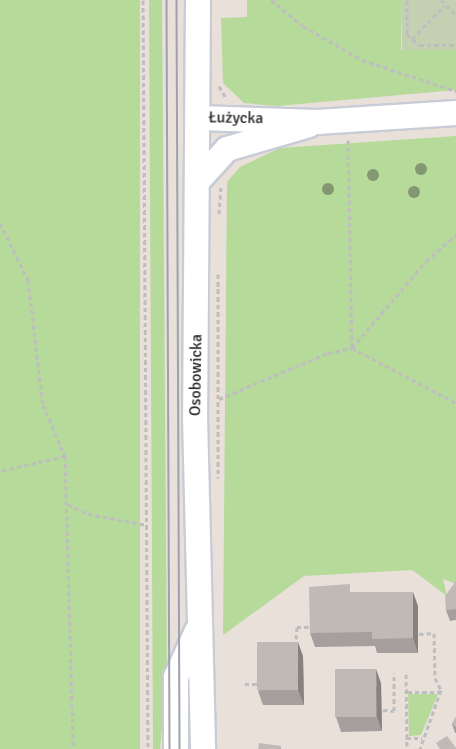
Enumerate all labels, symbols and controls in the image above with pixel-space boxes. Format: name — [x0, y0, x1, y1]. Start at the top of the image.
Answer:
street label: Łużycka — [208, 108, 264, 128]
street label: Osobowicka — [186, 334, 206, 416]

